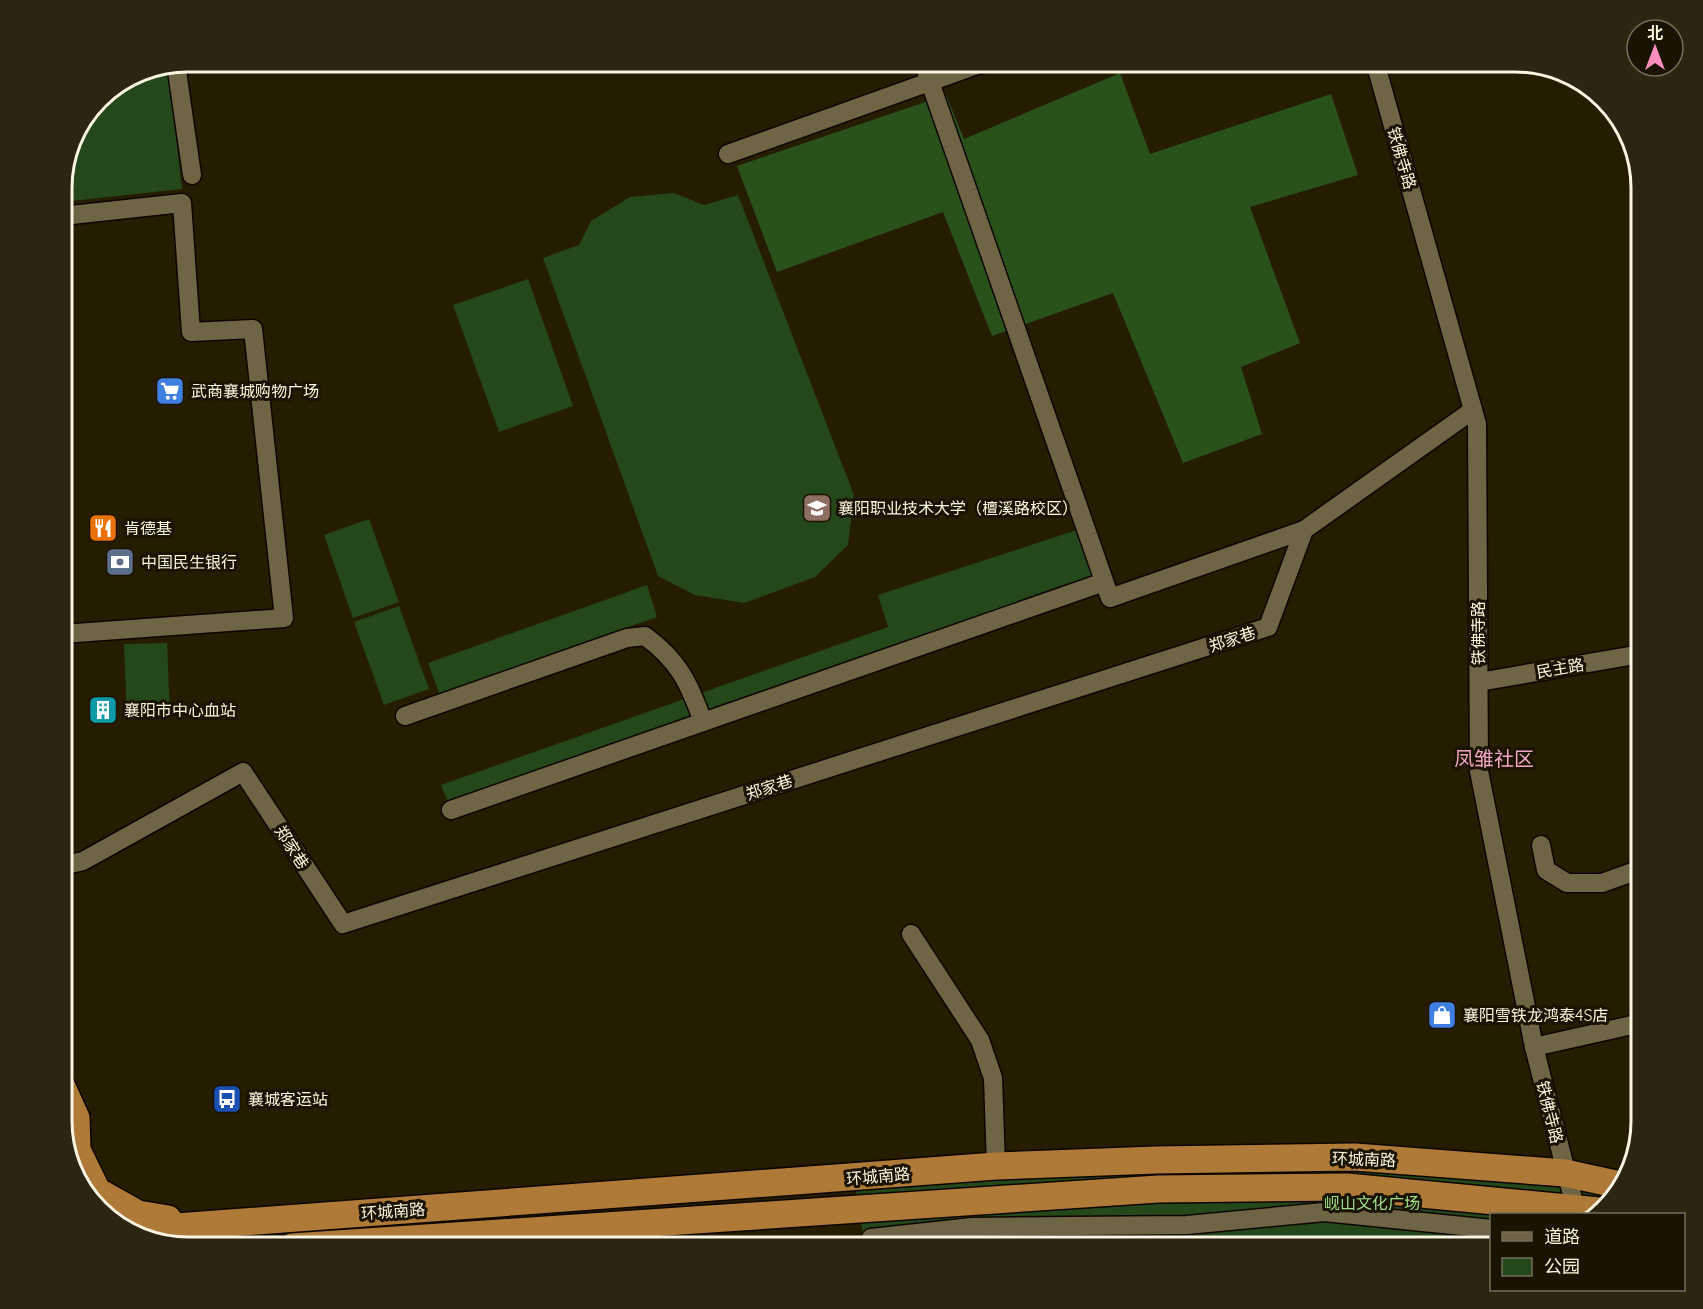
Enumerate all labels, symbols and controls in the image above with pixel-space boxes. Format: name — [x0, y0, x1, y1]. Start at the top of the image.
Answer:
north arrow — [1625, 18, 1685, 78]
text: 北 — [1647, 23, 1663, 43]
street label: 铁佛寺路 — [1384, 124, 1420, 192]
supermarket icon: 武商襄城购物广场 — [154, 375, 186, 407]
place label: 武商襄城购物广场 — [191, 381, 319, 401]
school or university icon: 襄阳职业技术大学（檀溪路校区） — [801, 492, 833, 524]
place label: 襄阳职业技术大学（檀溪路校区） — [838, 498, 1078, 518]
restaurant icon: 肯德基 — [87, 512, 119, 544]
place label: 肯德基 — [124, 518, 172, 538]
bank icon: 中国民生银行 — [104, 546, 136, 578]
place label: 中国民生银行 — [141, 552, 237, 572]
street label: 铁佛寺路 — [1468, 601, 1488, 665]
street label: 郑家巷 — [1206, 622, 1258, 656]
street label: 民主路 — [1535, 654, 1585, 682]
building icon: 襄阳市中心血站 — [87, 694, 119, 726]
place label: 襄阳市中心血站 — [124, 700, 236, 720]
district label: 凤雏社区 — [1454, 746, 1534, 771]
street label: 郑家巷 — [743, 770, 795, 804]
street label: 郑家巷 — [271, 821, 313, 873]
shop icon: 襄阳雪铁龙鸿泰4S店 — [1426, 999, 1458, 1031]
place label: 襄阳雪铁龙鸿泰4S店 — [1463, 1005, 1608, 1025]
street label: 铁佛寺路 — [1533, 1079, 1567, 1145]
bus stop icon: 襄城客运站 — [211, 1083, 243, 1115]
place label: 襄城客运站 — [248, 1089, 328, 1109]
street label: 环城南路 — [1332, 1148, 1396, 1170]
street label: 环城南路 — [845, 1163, 911, 1189]
park label: 岘山文化广场 — [1324, 1193, 1420, 1213]
street label: 环城南路 — [360, 1199, 426, 1223]
legend — [1490, 1213, 1685, 1291]
text: 道路 — [1544, 1225, 1580, 1248]
text: 公园 — [1544, 1255, 1580, 1278]

